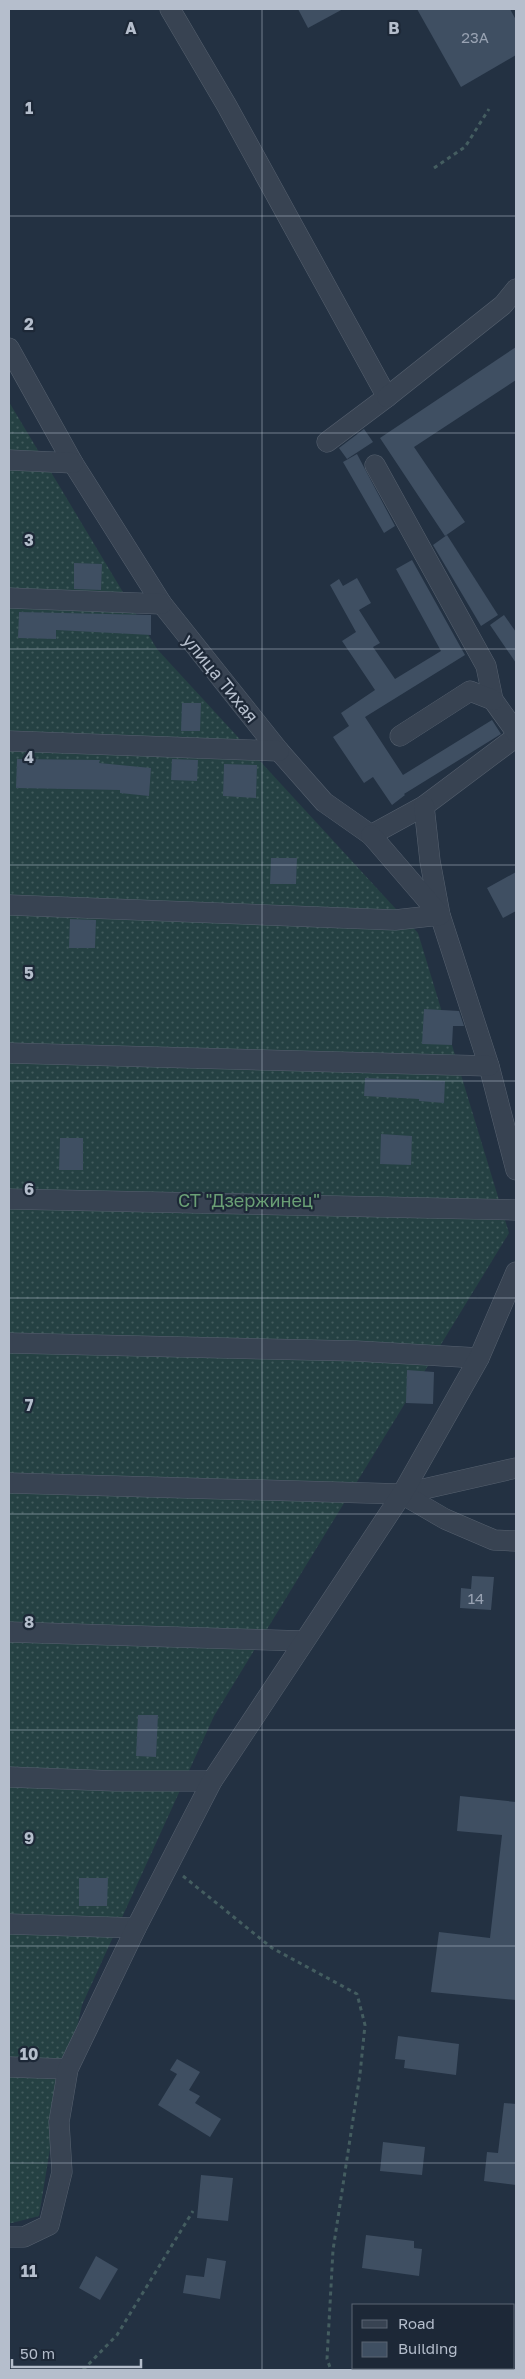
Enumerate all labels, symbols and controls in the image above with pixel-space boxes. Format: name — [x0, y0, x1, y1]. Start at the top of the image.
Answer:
text: A — [125, 18, 137, 38]
text: B — [388, 18, 400, 38]
house number: 23А — [461, 28, 489, 46]
text: 1 — [25, 98, 33, 118]
text: 2 — [24, 314, 34, 334]
text: 3 — [24, 530, 34, 550]
street label: улица Тихая — [178, 629, 264, 727]
text: 4 — [24, 747, 34, 767]
text: 5 — [24, 963, 34, 983]
text: 6 — [24, 1179, 34, 1199]
park label: СТ "Дзержинец" — [178, 1189, 320, 1211]
text: 7 — [25, 1395, 34, 1415]
house number: 14 — [468, 1589, 484, 1607]
text: 8 — [24, 1612, 34, 1632]
text: 9 — [24, 1828, 34, 1848]
text: 10 — [20, 2044, 38, 2064]
text: 11 — [21, 2261, 37, 2281]
legend — [352, 2304, 515, 2369]
text: Road — [398, 2314, 435, 2332]
scale bar — [12, 2336, 141, 2368]
text: Building — [398, 2339, 458, 2357]
text: 50 m — [20, 2344, 55, 2362]

